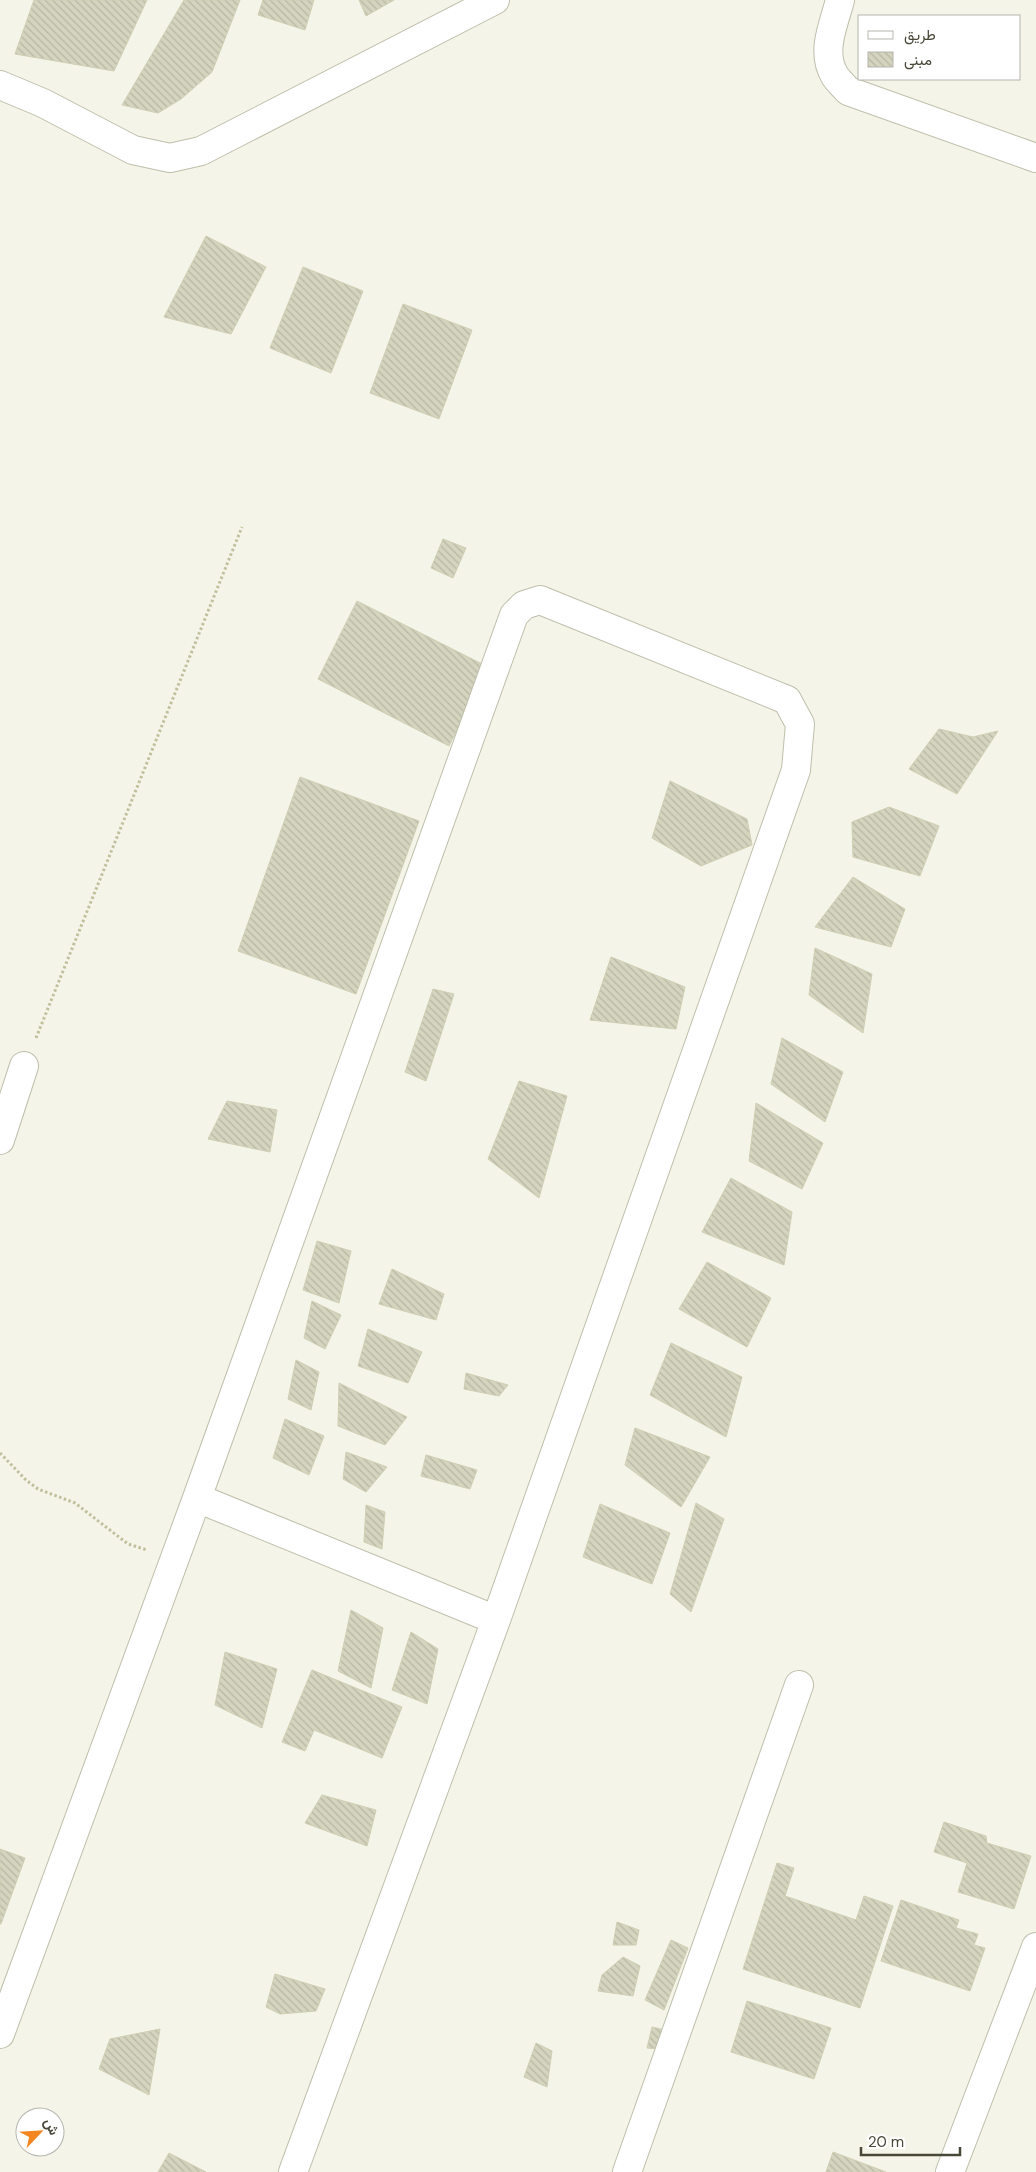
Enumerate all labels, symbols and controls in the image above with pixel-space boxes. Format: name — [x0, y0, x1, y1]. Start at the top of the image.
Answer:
legend — [858, 15, 1021, 80]
text: طريق — [904, 25, 936, 45]
text: مبنى — [904, 50, 932, 70]
north arrow — [15, 2107, 65, 2157]
text: ش — [40, 2115, 64, 2138]
scale bar — [861, 2124, 960, 2156]
text: 20 m — [868, 2132, 904, 2152]

